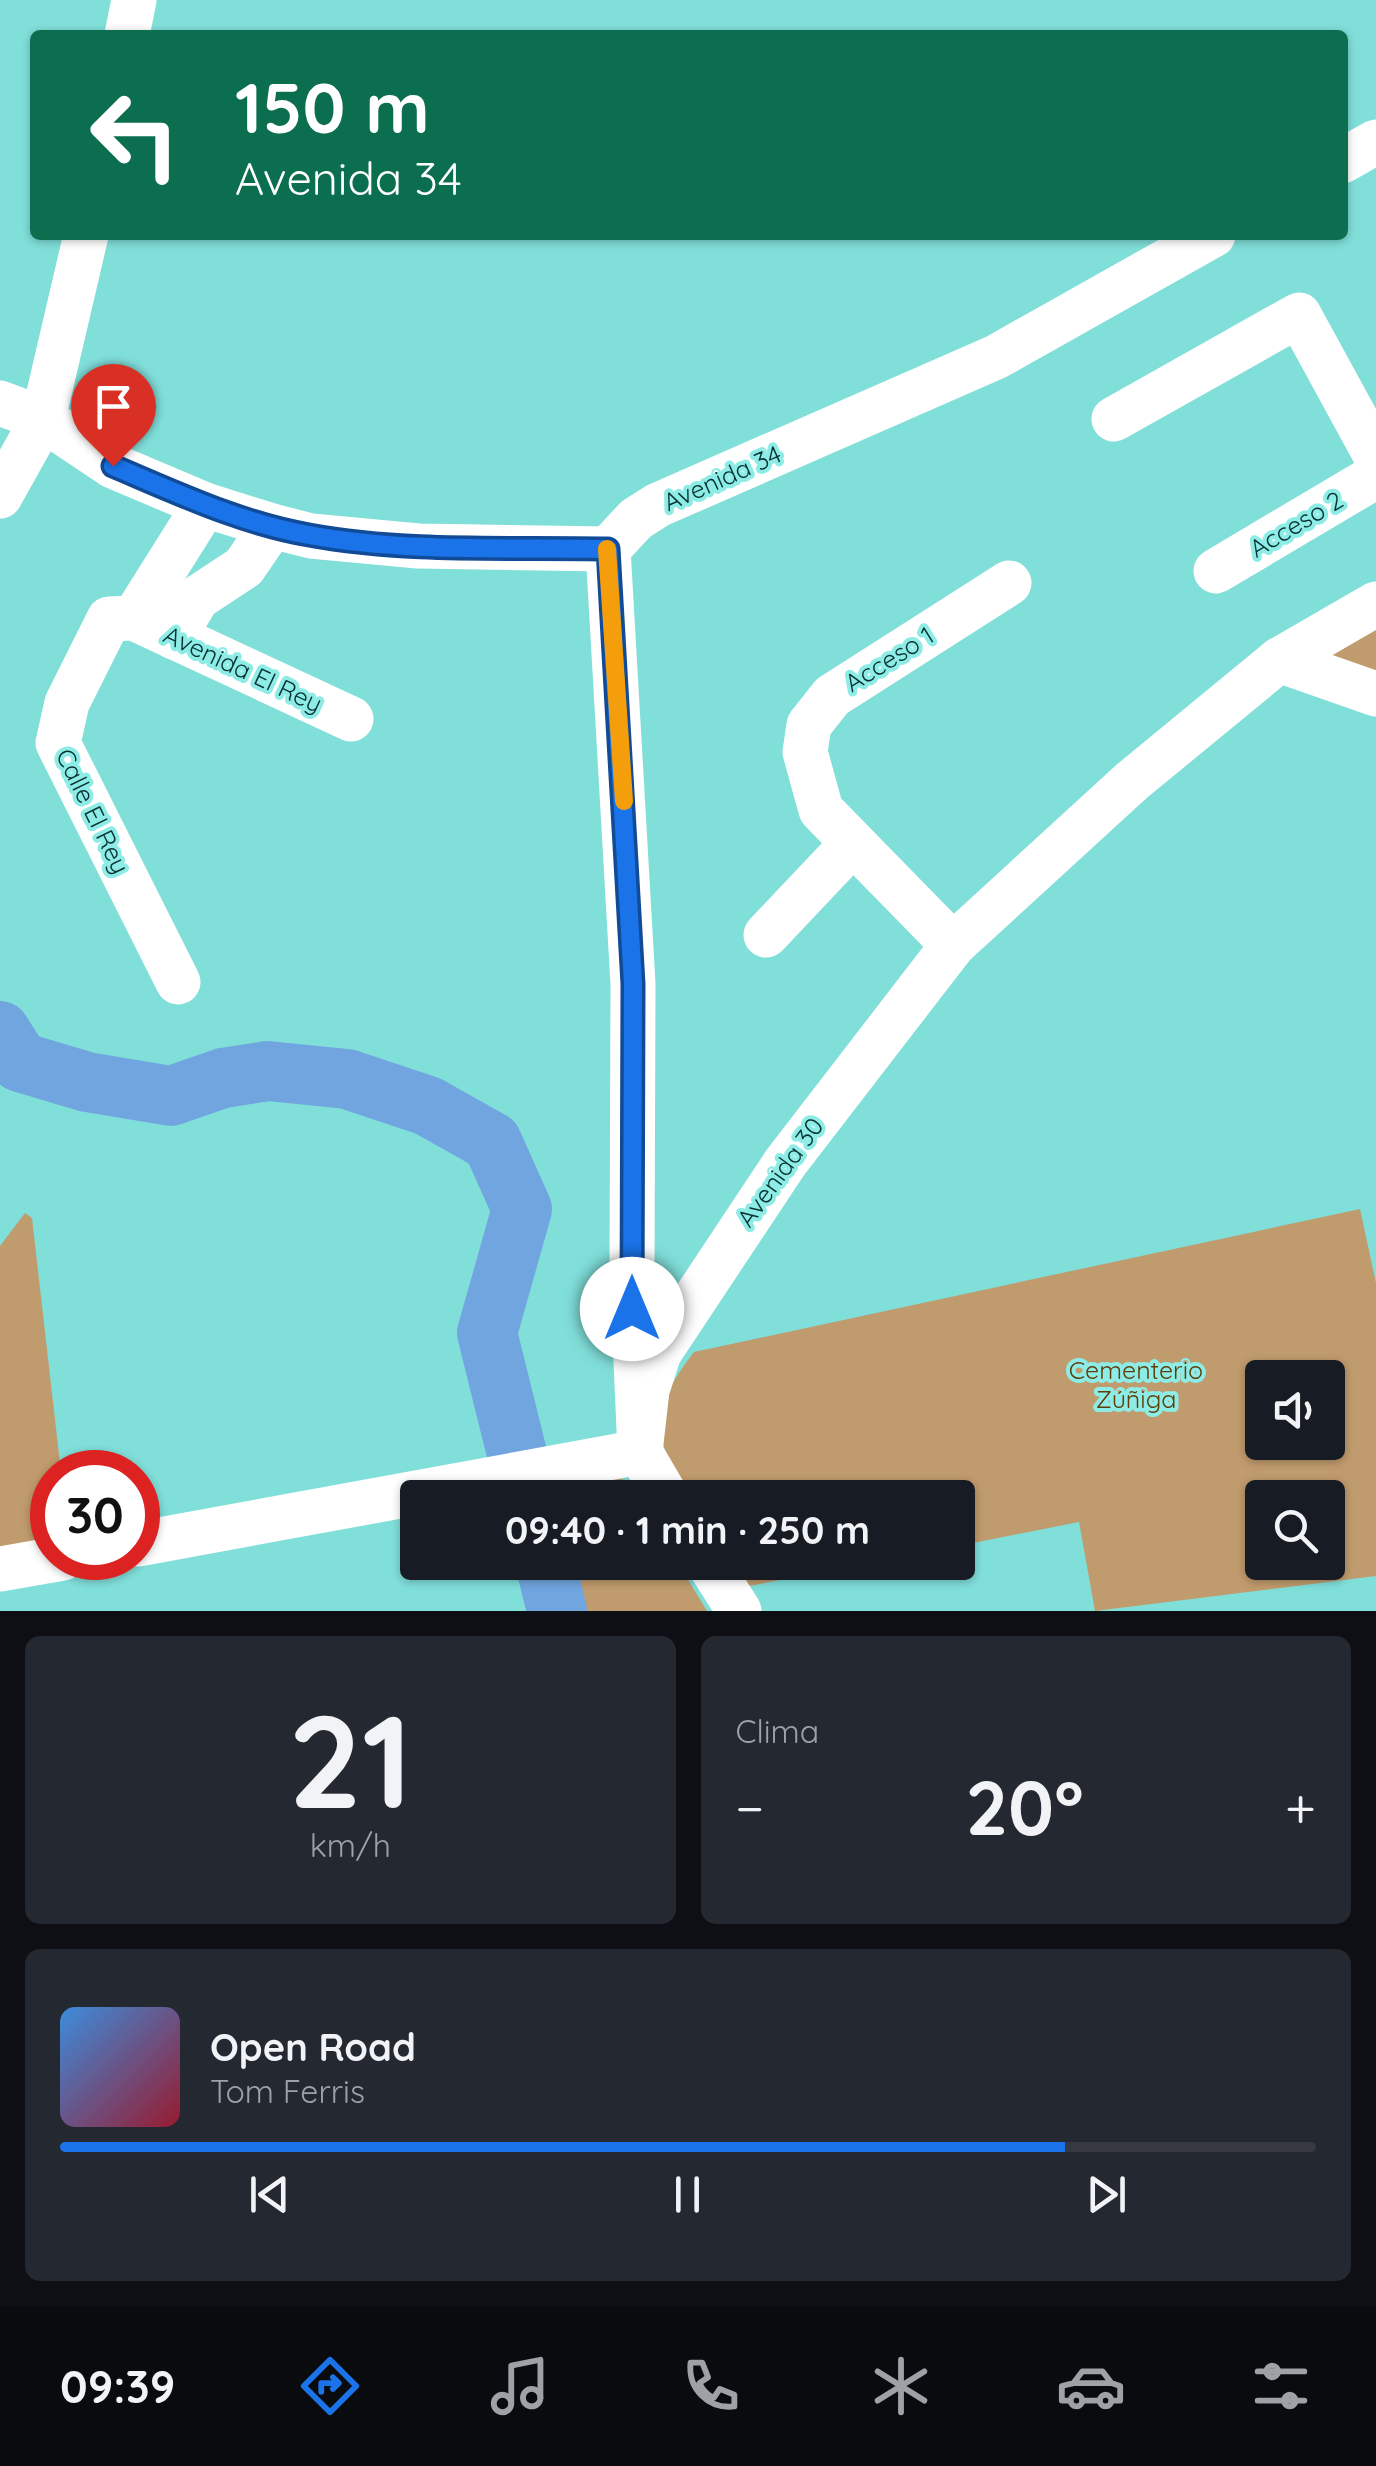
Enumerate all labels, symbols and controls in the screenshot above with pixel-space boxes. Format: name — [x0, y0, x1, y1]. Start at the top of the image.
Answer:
text: 150 m — [235, 63, 430, 151]
icon: left — [70, 70, 200, 200]
text: Avenida 34 — [235, 150, 462, 206]
pin — [71, 364, 156, 467]
icon: arrive — [86, 379, 141, 434]
street label: Avenida 34 — [658, 438, 786, 517]
street label: Acceso 2 — [1243, 484, 1348, 564]
street label: Avenida El Rey — [159, 618, 327, 719]
street label: Acceso 1 — [838, 619, 939, 698]
street label: Calle El Rey — [50, 743, 137, 878]
street label: Avenida 30 — [730, 1111, 830, 1232]
position arrow — [580, 1257, 684, 1361]
park label: Cementerio Zúñiga — [1069, 1354, 1203, 1414]
map controls — [1245, 1360, 1345, 1580]
button: sound — [1245, 1360, 1345, 1460]
speed limit sign: 30 — [30, 1450, 160, 1580]
button: search — [1245, 1480, 1345, 1580]
text: 09:40 · 1 min · 250 m — [505, 1506, 870, 1554]
text: 21 — [288, 1678, 413, 1841]
text: Clima — [736, 1711, 819, 1751]
text: 20° — [965, 1760, 1084, 1854]
text: − — [736, 1773, 764, 1842]
text: + — [1285, 1773, 1316, 1842]
text: km/h — [310, 1825, 391, 1865]
text: Open Road — [210, 2023, 416, 2071]
text: Tom Ferris — [210, 2071, 365, 2111]
icon: previous — [242, 2167, 297, 2222]
icon: pause — [660, 2167, 715, 2222]
icon: next — [1079, 2167, 1134, 2222]
icon: directions — [295, 2351, 365, 2421]
icon: music — [485, 2351, 555, 2421]
icon: phone — [676, 2351, 746, 2421]
icon: climate — [866, 2351, 936, 2421]
icon: car — [1056, 2351, 1126, 2421]
icon: filters — [1246, 2351, 1316, 2421]
text: 09:39 — [60, 2358, 175, 2414]

